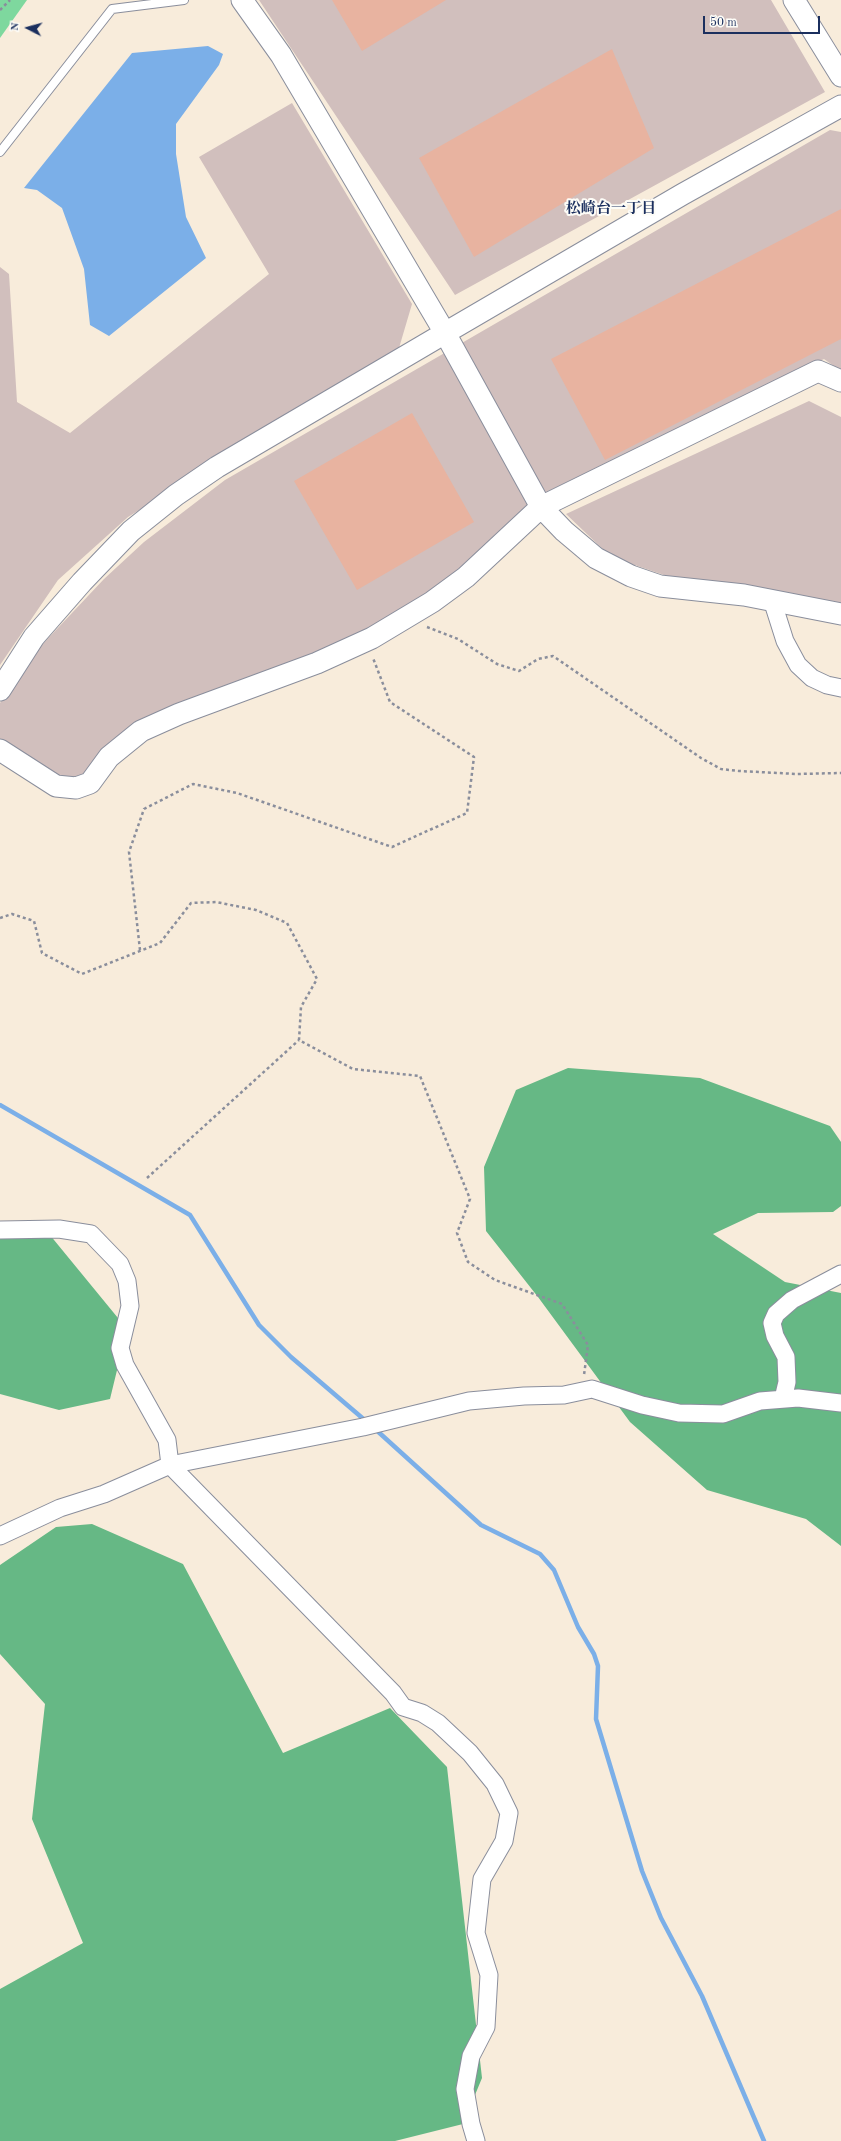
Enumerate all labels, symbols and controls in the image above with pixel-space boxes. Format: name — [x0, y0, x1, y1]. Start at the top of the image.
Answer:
north arrow — [8, 8, 48, 48]
scale bar — [705, 8, 822, 34]
text: 50 m — [710, 17, 737, 29]
text: N — [10, 22, 21, 31]
district label: 松崎台一丁目 — [566, 200, 656, 218]

